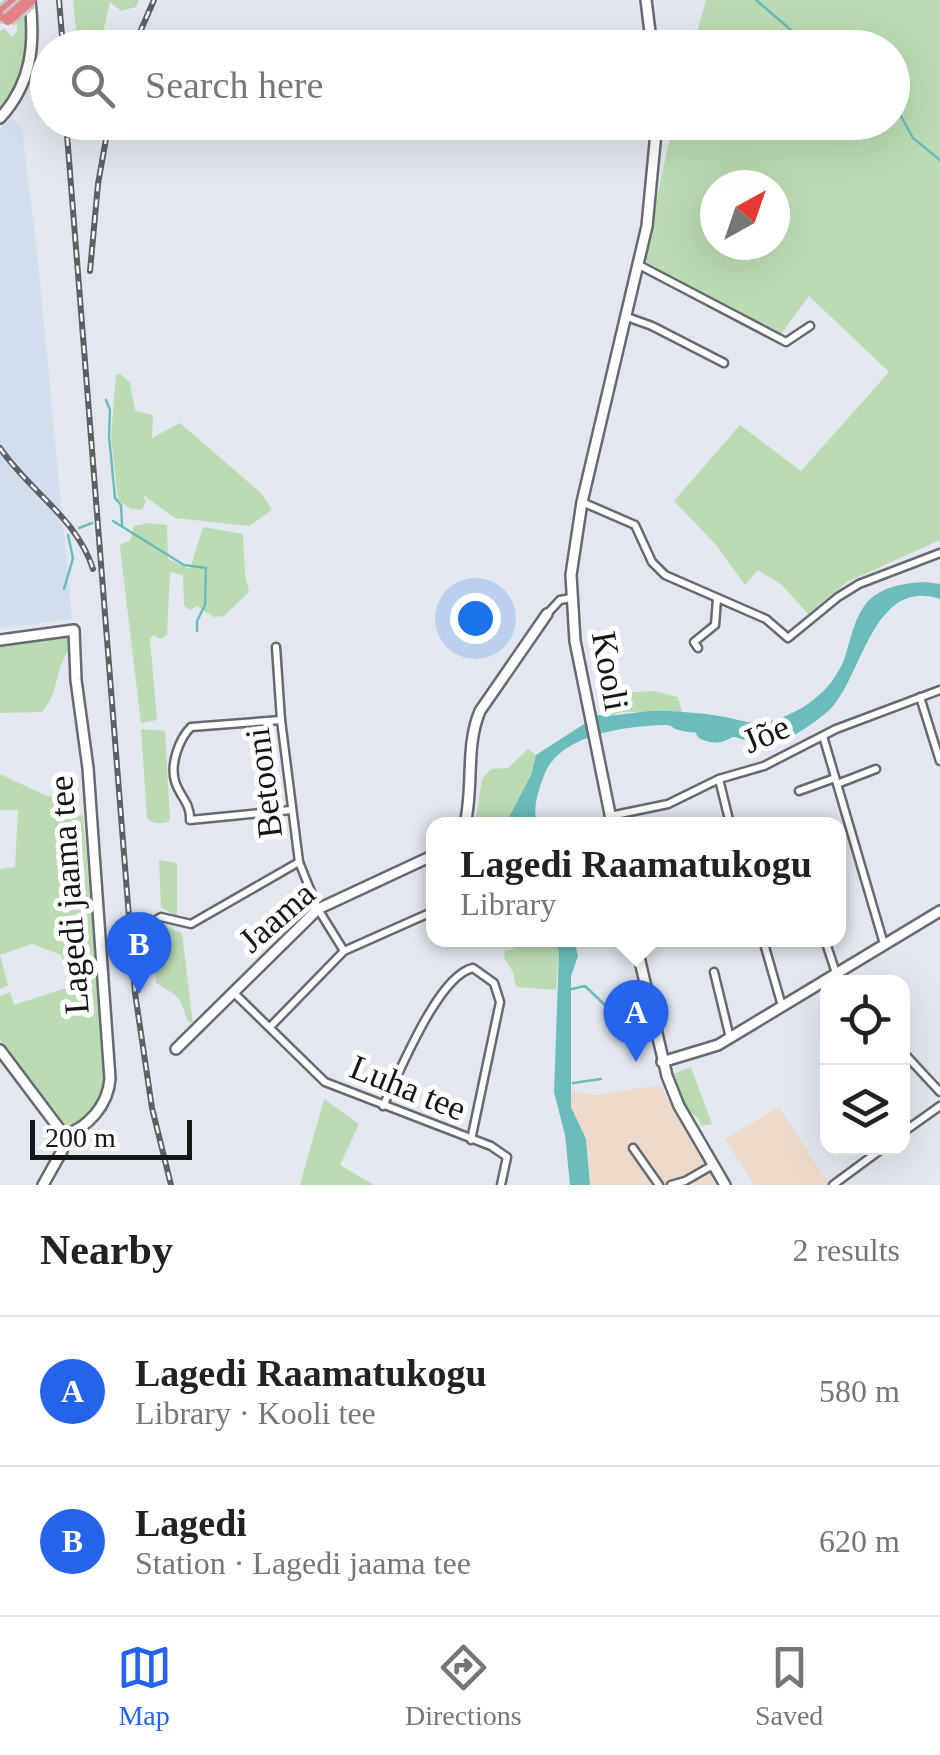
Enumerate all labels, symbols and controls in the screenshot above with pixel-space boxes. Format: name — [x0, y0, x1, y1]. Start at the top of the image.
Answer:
search box — [30, 30, 910, 140]
icon: search — [65, 58, 120, 113]
text: Search here — [145, 64, 323, 106]
north arrow — [700, 170, 790, 260]
your location — [450, 593, 501, 644]
street label: Kooli — [584, 628, 636, 714]
street label: Jõe — [737, 707, 795, 761]
street label: Betooni — [238, 725, 290, 840]
street label: Lagedi jaama tee — [41, 774, 97, 1016]
popup — [426, 817, 846, 947]
text: Lagedi Raamatukogu — [460, 843, 812, 885]
street label: Jaama — [231, 873, 323, 960]
text: Library — [460, 886, 556, 922]
pin: B — [106, 912, 172, 994]
map controls — [820, 975, 910, 1155]
button: locate — [820, 975, 910, 1065]
pin: A — [604, 980, 668, 1062]
street label: Luha tee — [344, 1047, 472, 1129]
button: layers — [820, 1065, 910, 1155]
scale bar — [30, 1115, 192, 1160]
text: 200 m — [45, 1122, 116, 1153]
text: Nearby — [40, 1227, 173, 1273]
text: 2 results — [792, 1232, 900, 1268]
text: Lagedi Raamatukogu — [135, 1352, 487, 1394]
text: A — [61, 1373, 84, 1409]
text: 580 m — [819, 1373, 900, 1409]
text: Library · Kooli tee — [135, 1395, 376, 1431]
text: Lagedi — [135, 1502, 247, 1544]
text: B — [62, 1523, 83, 1559]
text: 620 m — [819, 1523, 900, 1559]
text: Station · Lagedi jaama tee — [135, 1545, 471, 1581]
tab: Map — [117, 1640, 172, 1732]
tab: Directions — [405, 1640, 522, 1732]
tab: Saved — [755, 1640, 823, 1732]

